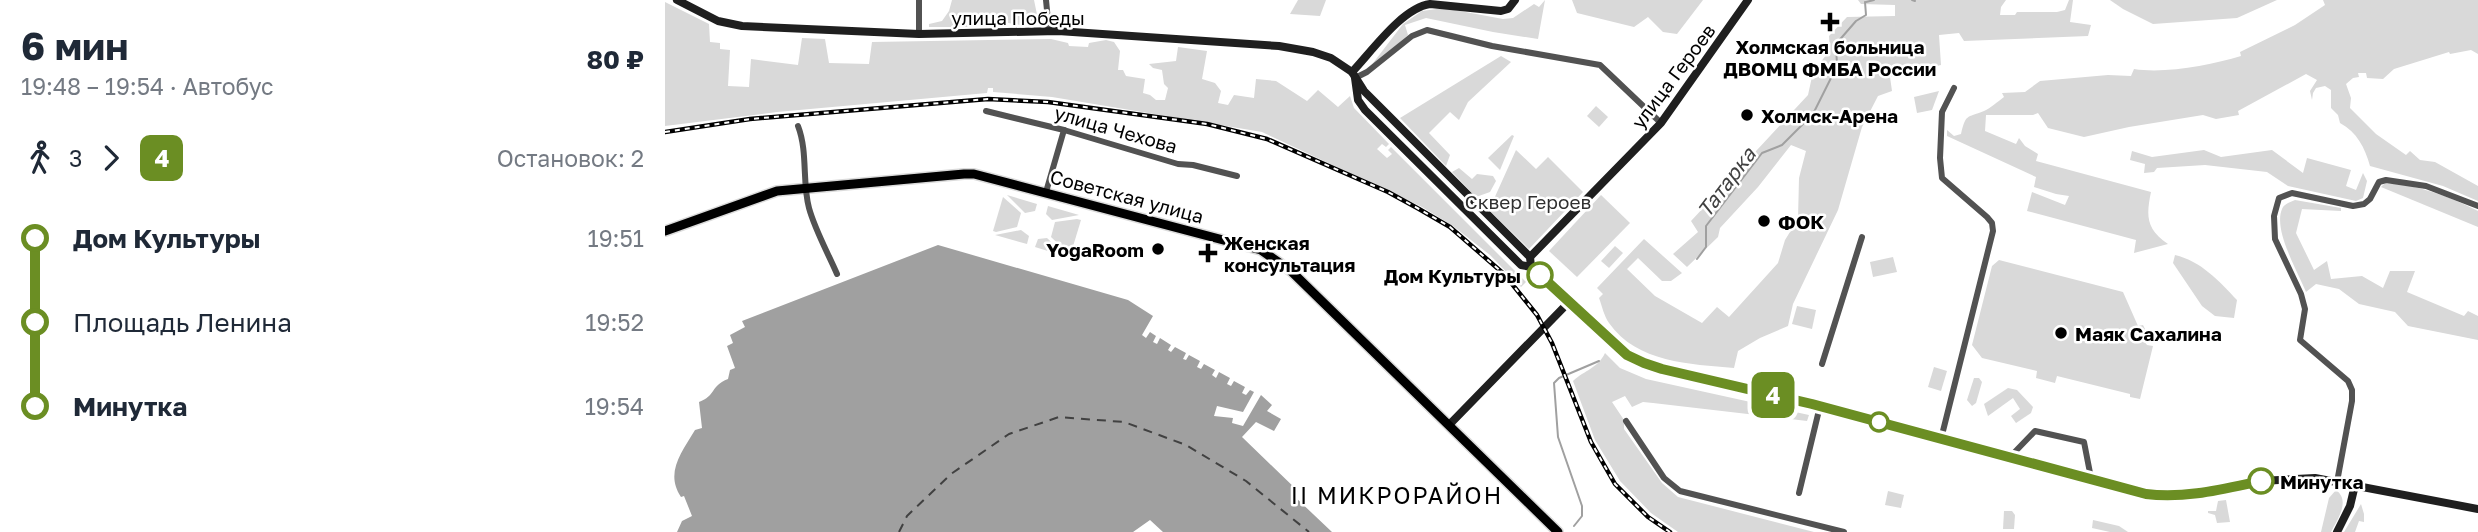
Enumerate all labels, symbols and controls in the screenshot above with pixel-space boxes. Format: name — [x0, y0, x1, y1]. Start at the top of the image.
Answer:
street label: улица Победы — [951, 6, 1085, 29]
marker: Холмская больница ДВОМЦ ФМБА России — [1820, 12, 1840, 32]
street label: улица Героев — [1626, 19, 1720, 133]
text: 6 мин — [21, 23, 128, 68]
place label: Холмская больница ДВОМЦ ФМБА России — [1724, 35, 1936, 80]
text: 80 ₽ — [586, 44, 644, 75]
text: 19:48 – 19:54 · Автобус — [21, 72, 274, 100]
street label: улица Чехова — [1052, 100, 1180, 158]
place label: Холмск-Арена — [1761, 104, 1898, 127]
marker: Холмск-Арена — [1739, 107, 1755, 123]
icon: walk — [21, 139, 59, 177]
icon: forward — [92, 139, 130, 177]
water label: Татарка — [1691, 141, 1761, 222]
text: 4 — [154, 143, 169, 172]
text: 3 — [69, 144, 82, 172]
text: Остановок: 2 — [497, 144, 644, 172]
street label: Советская улица — [1048, 164, 1206, 228]
park label: Сквер Героев — [1465, 190, 1591, 213]
place label: ФОК — [1778, 210, 1824, 233]
marker: ФОК — [1756, 213, 1772, 229]
text: Дом Культуры — [73, 223, 261, 254]
text: 19:51 — [588, 224, 644, 252]
place label: Женская консультация — [1224, 231, 1355, 276]
place label: YogaRoom — [1046, 238, 1144, 261]
marker: YogaRoom — [1150, 241, 1166, 257]
marker: Женская консультация — [1198, 243, 1218, 263]
marker: Дом Культуры — [1527, 262, 1553, 288]
place label: Дом Культуры — [1384, 264, 1521, 287]
text: Площадь Ленина — [73, 307, 292, 338]
text: 19:52 — [585, 308, 644, 336]
place label: Маяк Сахалина — [2075, 322, 2222, 345]
marker: Маяк Сахалина — [2053, 325, 2069, 341]
line badge: 4 — [1750, 372, 1796, 418]
text: 4 — [1766, 380, 1781, 409]
text: Минутка — [73, 391, 187, 422]
text: 19:54 — [585, 392, 644, 420]
unlabelled marker — [1869, 412, 1889, 432]
marker: Минутка — [2248, 468, 2274, 494]
place label: Минутка — [2280, 470, 2364, 493]
district label: II МИКРОРАЙОН — [1291, 481, 1503, 509]

